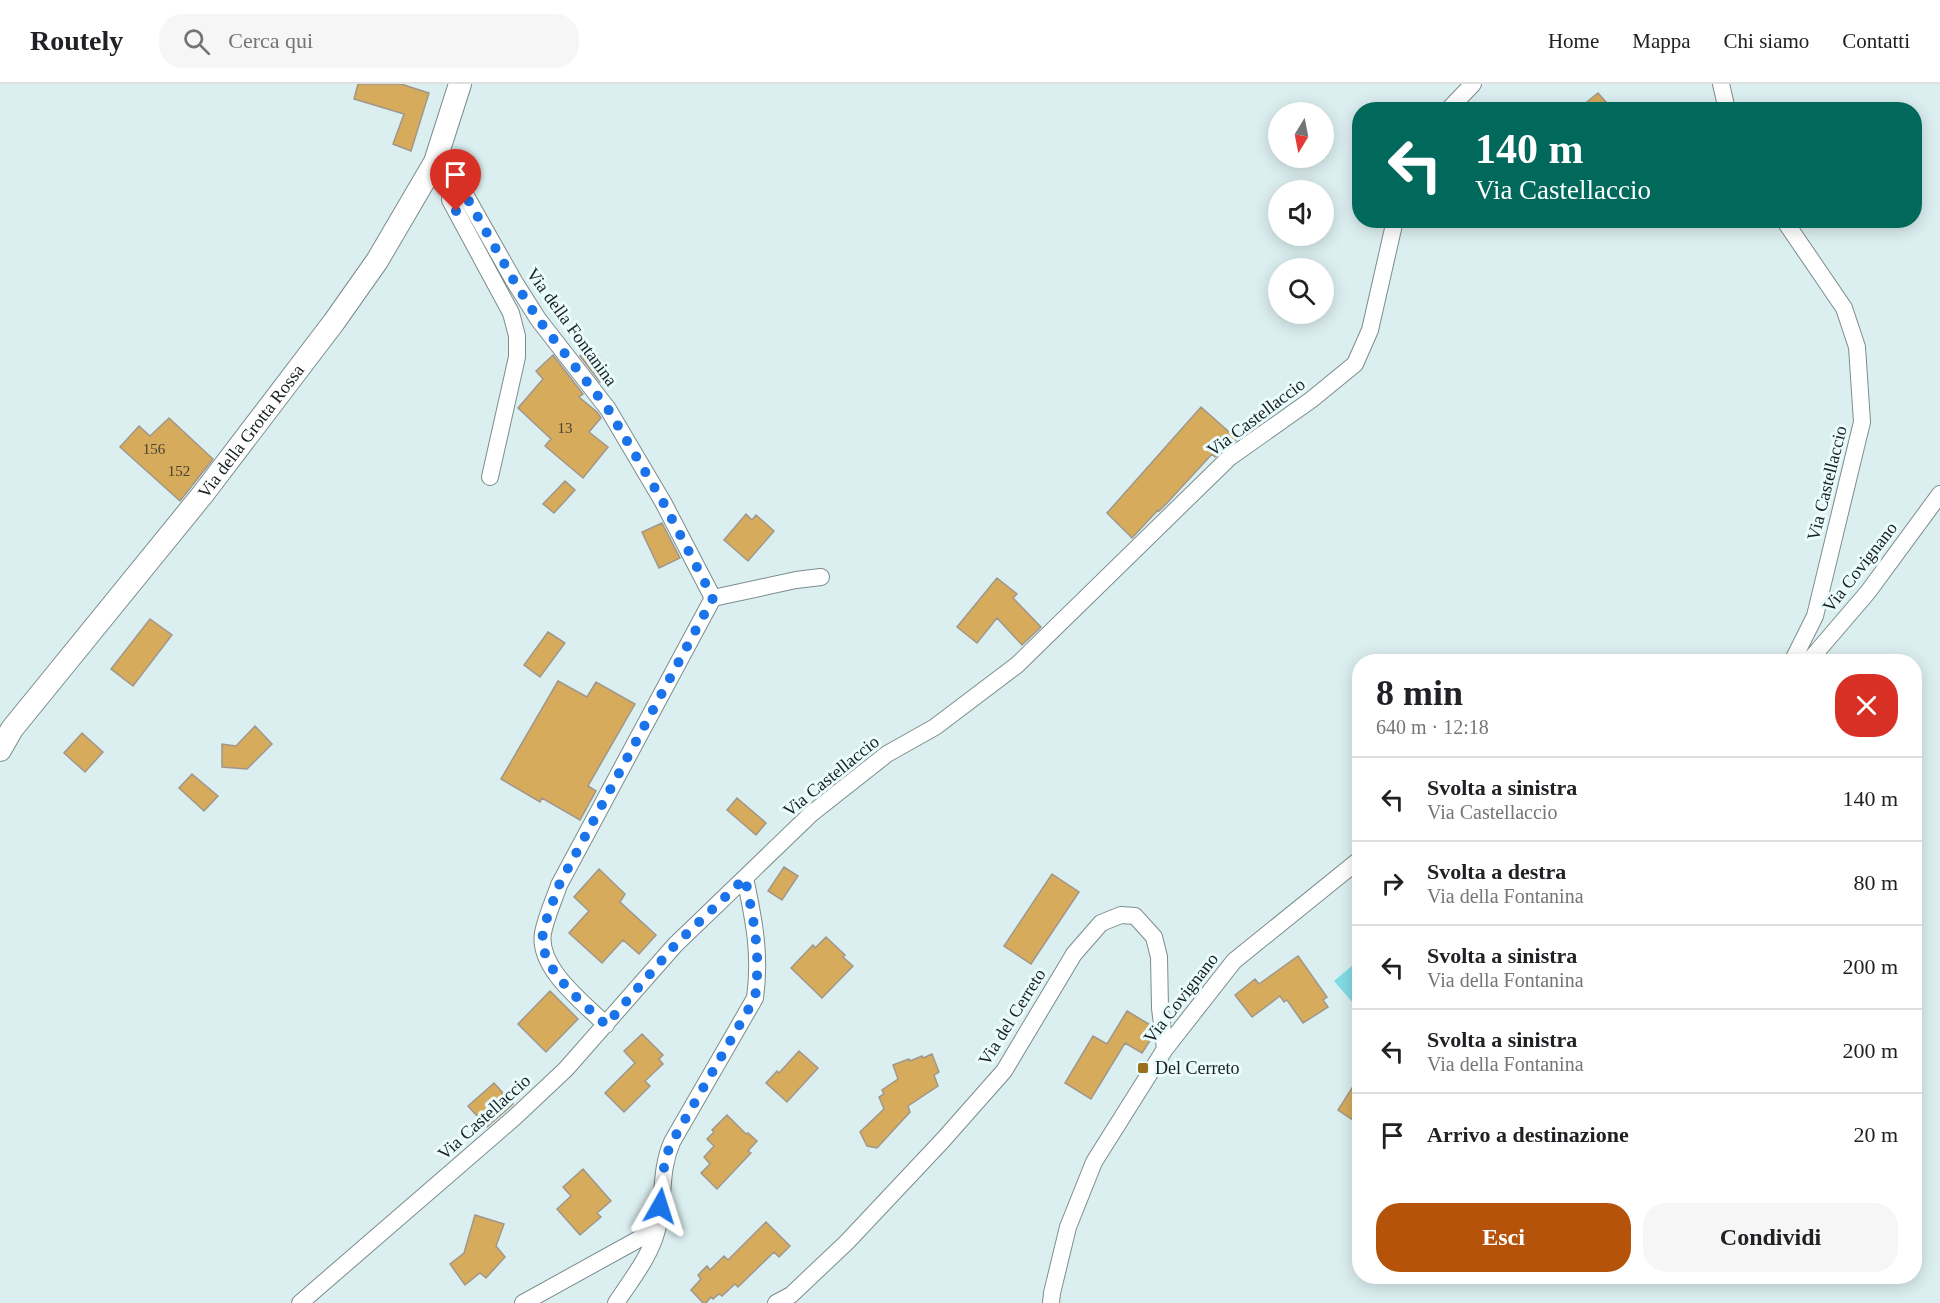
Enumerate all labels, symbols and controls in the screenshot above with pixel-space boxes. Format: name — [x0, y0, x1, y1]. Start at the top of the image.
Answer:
search box — [159, 14, 579, 68]
text: Routely — [30, 25, 123, 56]
icon: search — [180, 25, 213, 58]
text: Cerca qui — [228, 28, 313, 53]
text: Home — [1548, 29, 1599, 53]
text: Mappa — [1632, 29, 1691, 53]
text: Chi siamo — [1724, 29, 1809, 53]
text: Contatti — [1842, 29, 1910, 53]
north arrow — [1268, 102, 1334, 168]
map controls — [1268, 102, 1334, 324]
icon: left — [1376, 126, 1454, 204]
text: 140 m — [1475, 126, 1584, 172]
pin — [430, 149, 481, 211]
icon: arrive — [439, 158, 472, 191]
text: Via Castellaccio — [1475, 175, 1651, 205]
button: sound — [1268, 180, 1334, 246]
button: search — [1268, 258, 1334, 324]
street label: Via della Fontanina — [523, 264, 621, 390]
street label: Via della Grotta Rossa — [194, 360, 308, 502]
street label: Via Castellaccio — [1203, 374, 1309, 460]
house number: 13 — [558, 420, 573, 436]
street label: Via Castellaccio — [1803, 424, 1851, 542]
house number: 156 — [143, 441, 166, 457]
house number: 152 — [168, 463, 190, 479]
street label: Via Covignano — [1819, 518, 1901, 616]
text: 8 min — [1376, 673, 1463, 713]
button: close — [1835, 674, 1898, 737]
text: 640 m · 12:18 — [1376, 716, 1489, 738]
street label: Via Castellaccio — [779, 731, 883, 821]
text: Svolta a sinistra — [1427, 775, 1577, 800]
icon: left — [1376, 783, 1409, 816]
text: 140 m — [1842, 786, 1898, 811]
text: Via Castellaccio — [1427, 801, 1557, 823]
text: Svolta a destra — [1427, 859, 1566, 884]
icon: right — [1376, 867, 1409, 900]
text: 80 m — [1853, 870, 1898, 895]
text: Via della Fontanina — [1427, 885, 1584, 907]
text: Svolta a sinistra — [1427, 943, 1577, 968]
street label: Via Covignano — [1140, 949, 1222, 1047]
icon: left — [1376, 951, 1409, 984]
text: 200 m — [1842, 954, 1898, 979]
street label: Via del Cerreto — [974, 965, 1050, 1069]
text: Via della Fontanina — [1427, 969, 1584, 991]
text: Svolta a sinistra — [1427, 1027, 1577, 1052]
icon: left — [1376, 1035, 1409, 1068]
text: 200 m — [1842, 1038, 1898, 1063]
text: Via della Fontanina — [1427, 1053, 1584, 1075]
place label: Del Cerreto — [1155, 1058, 1239, 1078]
marker: Del Cerreto — [1136, 1061, 1150, 1075]
street label: Via Castellaccio — [434, 1070, 534, 1164]
icon: arrive — [1376, 1119, 1409, 1152]
text: Arrivo a destinazione — [1427, 1122, 1629, 1147]
text: 20 m — [1853, 1122, 1898, 1147]
position arrow — [628, 1174, 692, 1238]
button: Esci — [1376, 1203, 1631, 1272]
button: Condividi — [1643, 1203, 1898, 1272]

